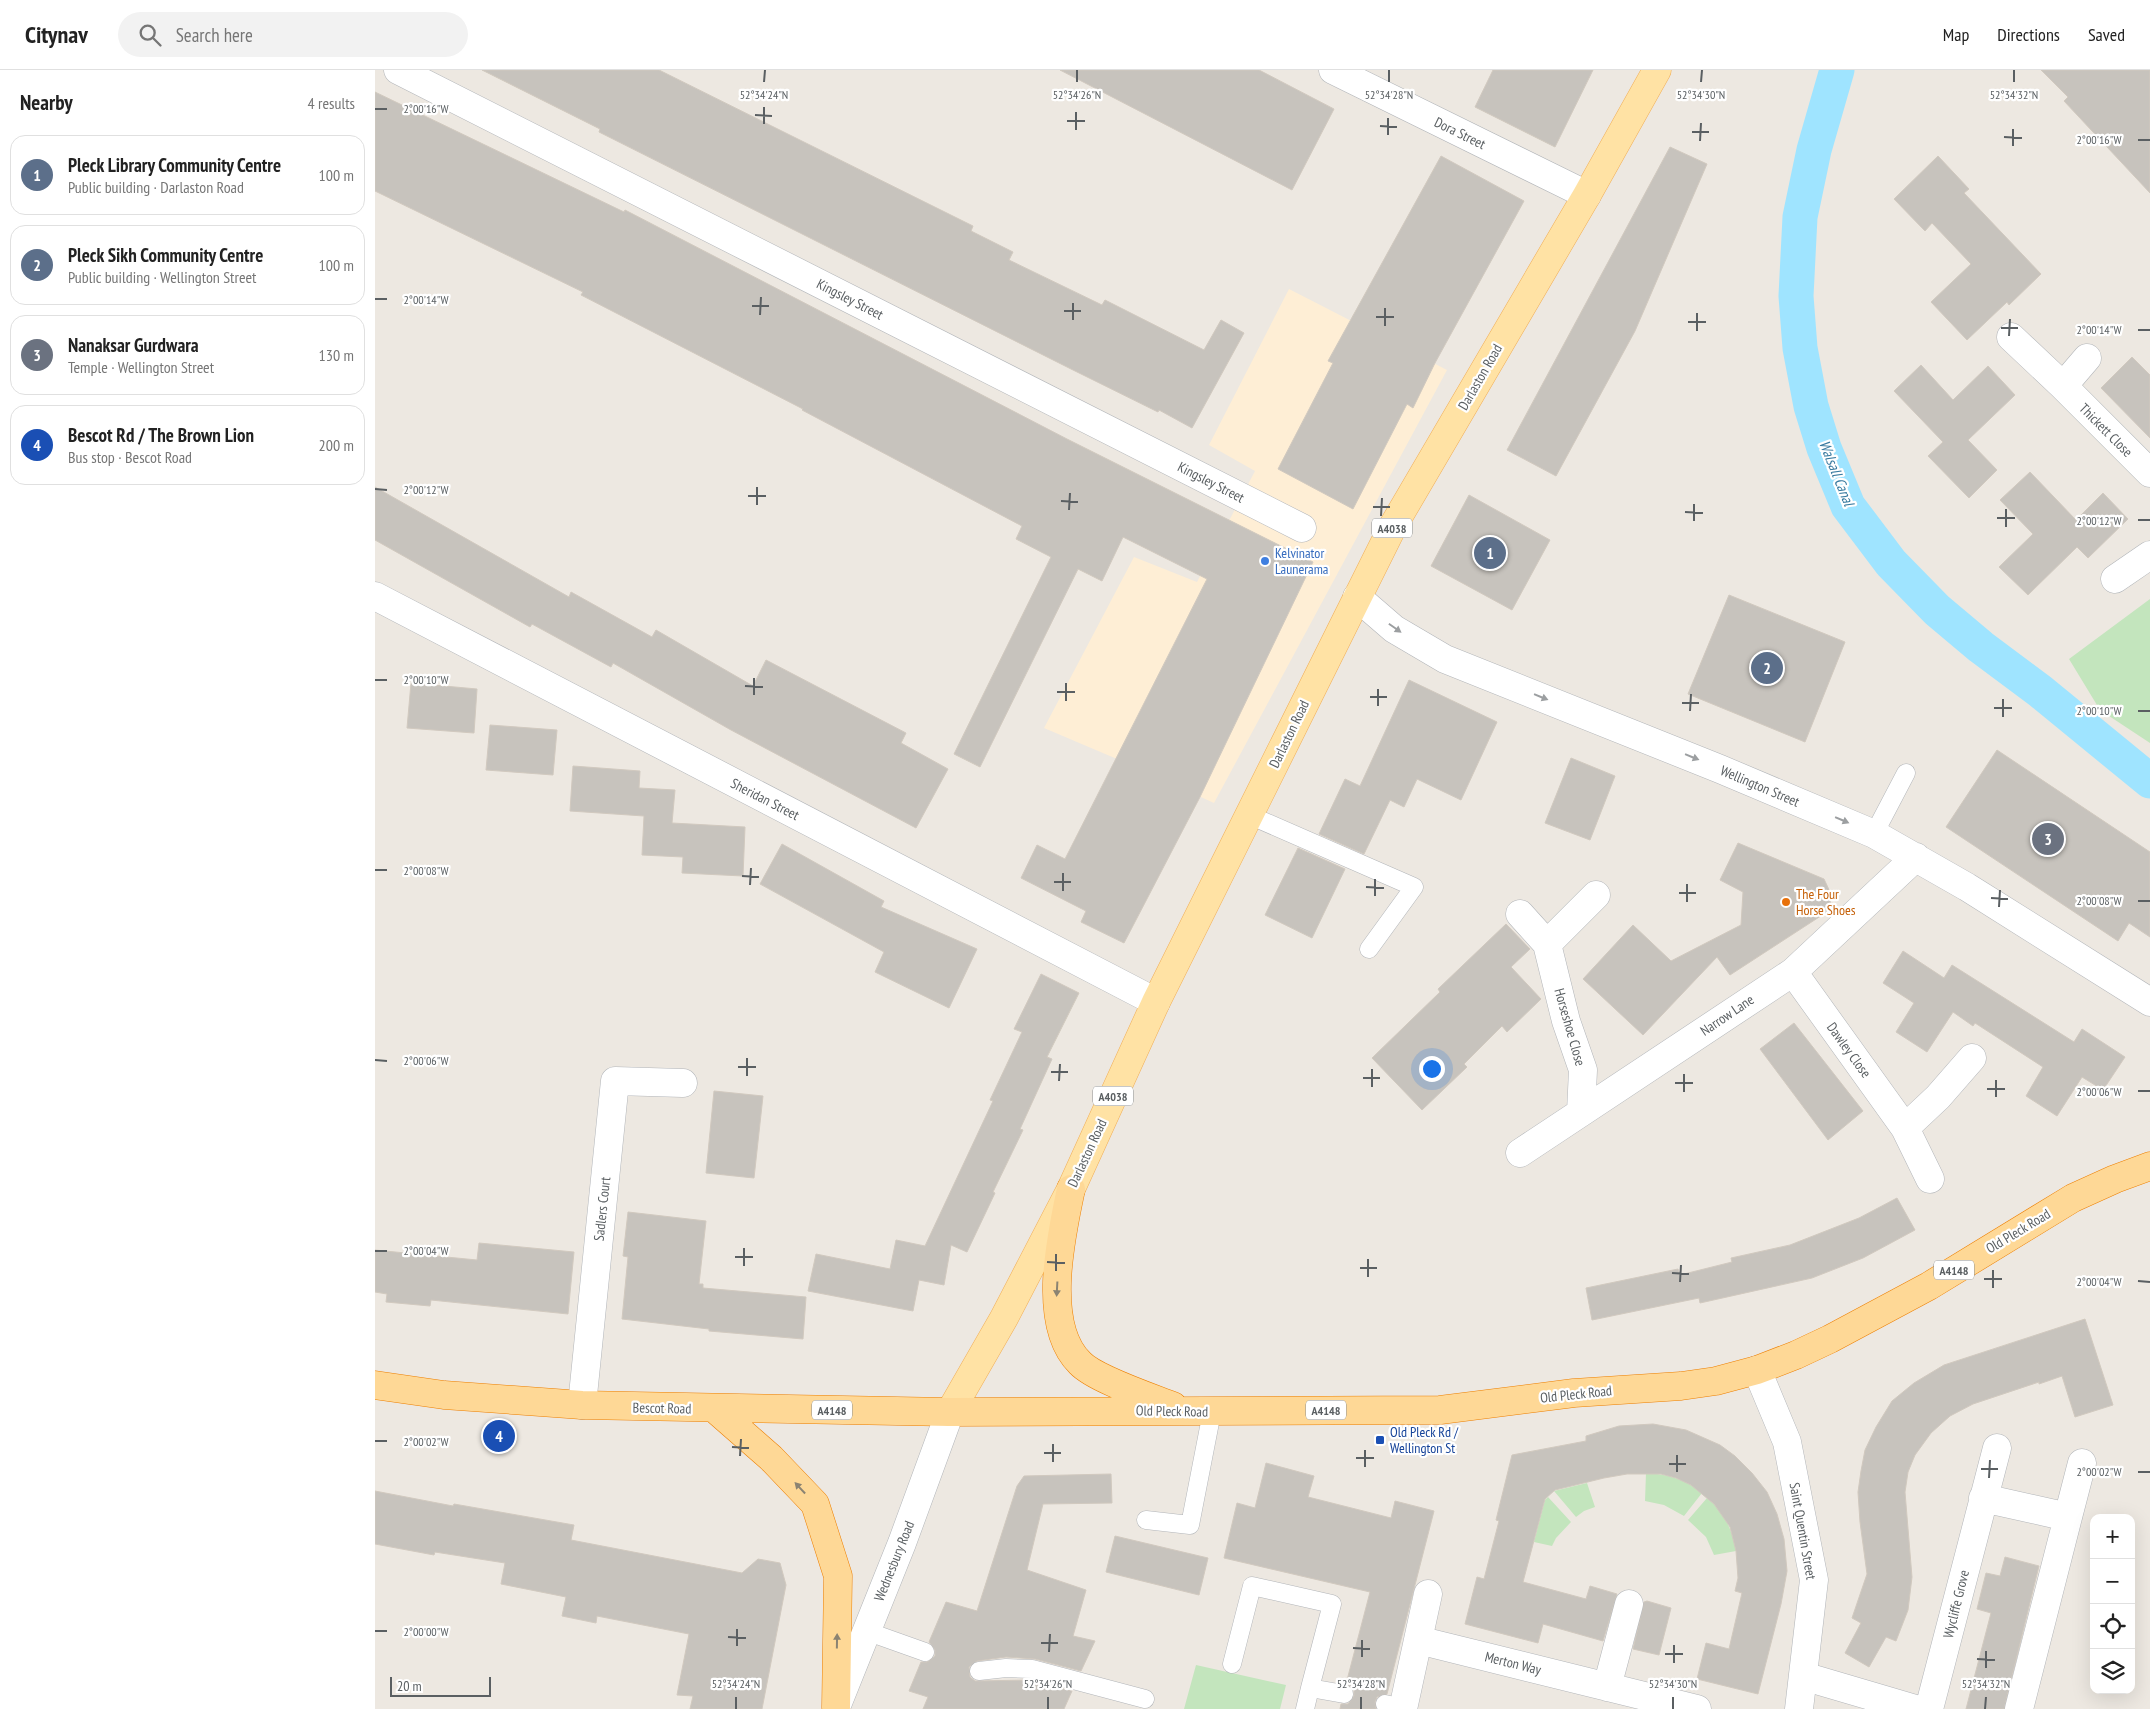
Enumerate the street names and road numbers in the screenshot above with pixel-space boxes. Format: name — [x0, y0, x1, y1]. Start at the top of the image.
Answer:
street label: Dora Street — [1431, 113, 1489, 153]
street label: Kingsley Street — [814, 275, 887, 324]
street label: Darlaston Road — [1454, 341, 1506, 413]
street label: Thickett Close — [2075, 399, 2137, 461]
street label: Kingsley Street — [1175, 458, 1248, 507]
road number: A4038 — [1372, 518, 1412, 538]
street label: Darlaston Road — [1265, 697, 1313, 771]
street label: Wellington Street — [1718, 761, 1802, 811]
street label: Sheridan Street — [728, 774, 802, 824]
street label: Horseshoe Close — [1550, 986, 1590, 1068]
street label: Narrow Lane — [1697, 990, 1757, 1039]
street label: Dawley Close — [1823, 1019, 1875, 1081]
road number: A4038 — [1093, 1086, 1133, 1106]
street label: Darlaston Road — [1063, 1116, 1111, 1190]
street label: Sadlers Court — [590, 1176, 614, 1242]
street label: Old Pleck Road — [1982, 1205, 2054, 1257]
road number: A4148 — [1934, 1260, 1974, 1280]
street label: Old Pleck Road — [1539, 1381, 1613, 1407]
street label: Bescot Road — [633, 1398, 691, 1418]
road number: A4148 — [812, 1400, 852, 1420]
road number: A4148 — [1306, 1400, 1346, 1420]
street label: Old Pleck Road — [1136, 1401, 1208, 1421]
street label: Saint Quentin Street — [1786, 1481, 1820, 1581]
street label: Wednesbury Road — [870, 1518, 918, 1604]
street label: Wycliffe Grove — [1939, 1568, 1973, 1640]
street label: Merton Way — [1483, 1647, 1544, 1679]

